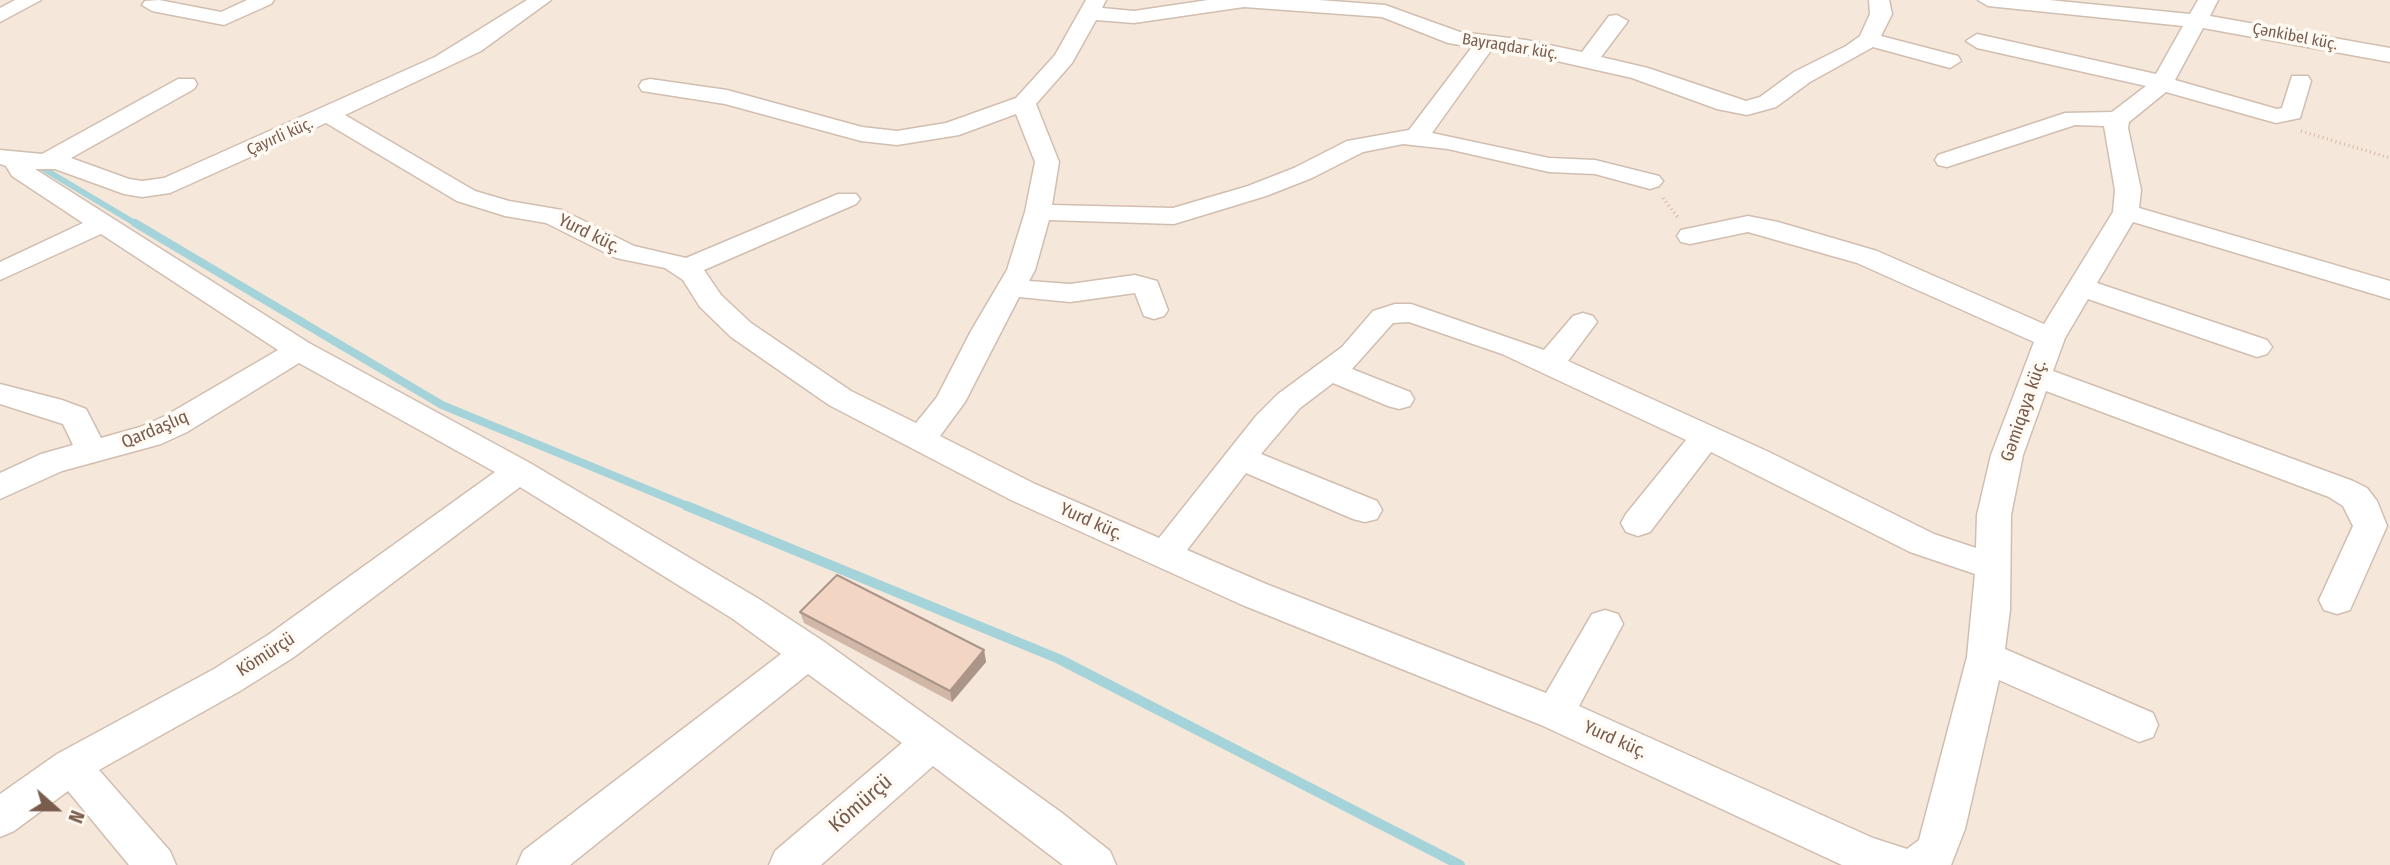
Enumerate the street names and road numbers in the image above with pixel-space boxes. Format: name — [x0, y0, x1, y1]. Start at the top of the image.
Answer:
street label: Çənkibel küç. — [2251, 19, 2339, 55]
street label: Bayraqdar küç. — [1461, 30, 1559, 64]
street label: Çayırli küç. — [244, 114, 316, 160]
street label: Yurd küç. — [554, 210, 624, 258]
street label: Gəmiqaya küç. — [1997, 357, 2051, 465]
street label: Qardaşlıq — [118, 406, 192, 454]
street label: Yurd küç. — [1056, 499, 1126, 545]
street label: Kömürçü — [233, 628, 299, 682]
street label: Yurd küç. — [1580, 717, 1650, 763]
street label: Kömürçü — [824, 770, 898, 838]

